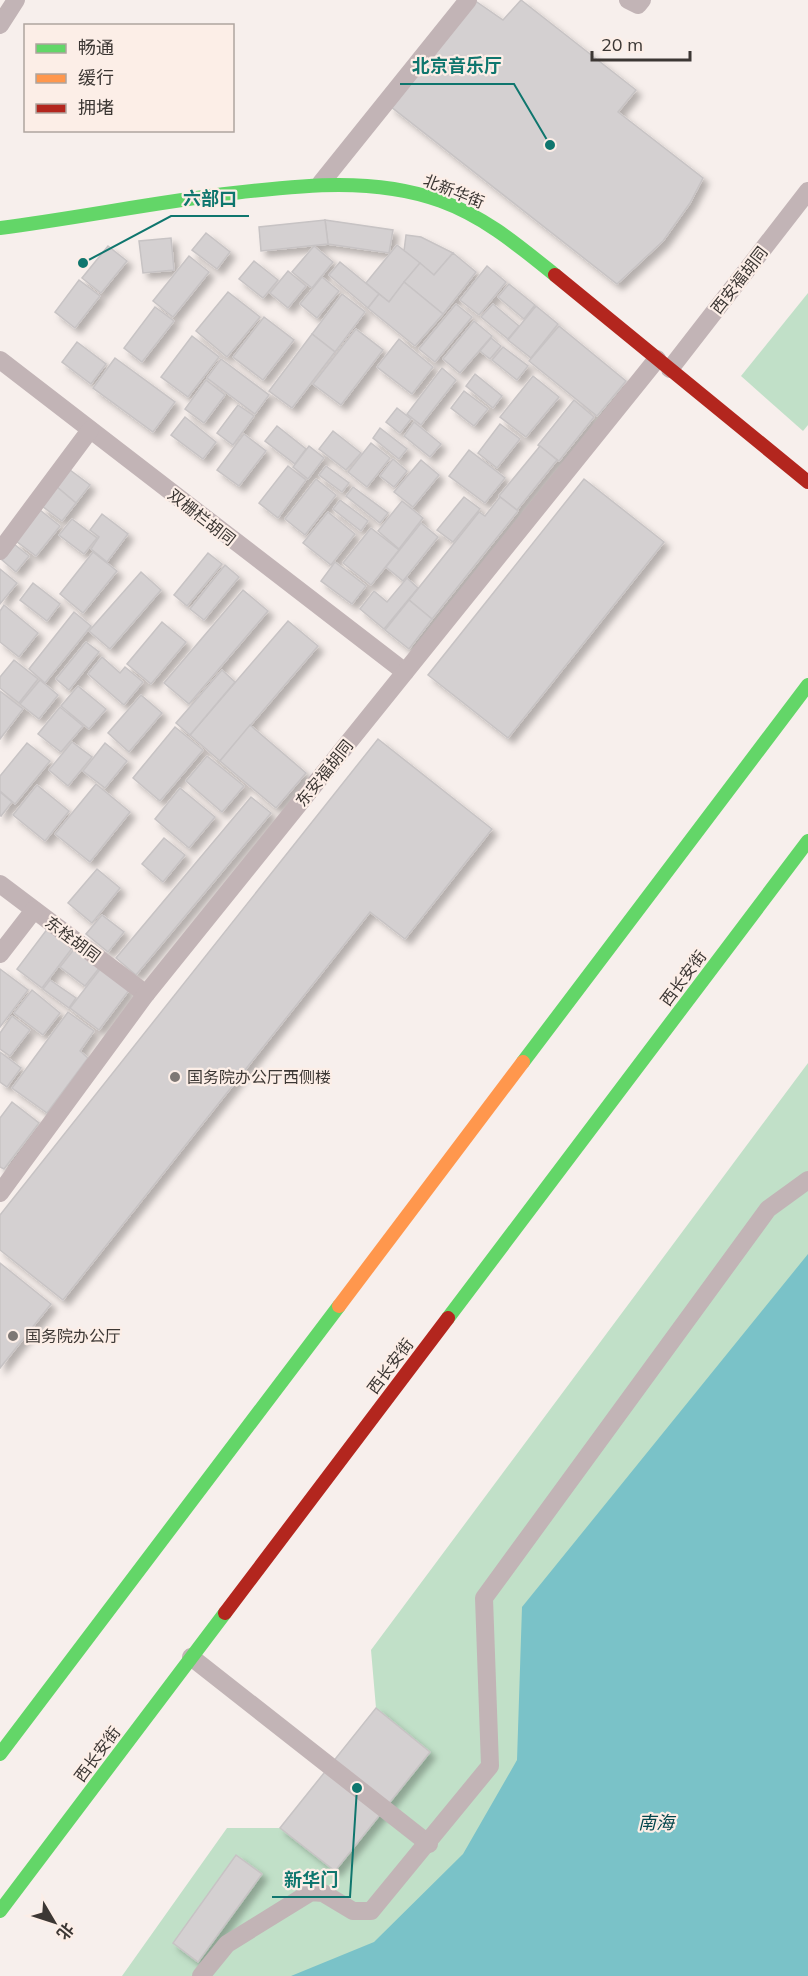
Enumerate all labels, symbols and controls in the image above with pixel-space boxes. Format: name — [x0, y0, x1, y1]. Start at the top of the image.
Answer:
legend — [24, 24, 234, 132]
scale bar — [592, 24, 690, 62]
text: 20 m — [601, 33, 643, 56]
text: 畅通 — [78, 36, 114, 59]
callout: 北京音乐厅 — [400, 48, 514, 84]
text: 北京音乐厅 — [412, 54, 502, 77]
text: 缓行 — [78, 66, 114, 89]
text: 拥堵 — [78, 96, 114, 119]
street label: 北新华街 — [421, 170, 487, 212]
callout: 六部口 — [171, 180, 249, 216]
text: 六部口 — [183, 187, 237, 210]
street label: 西安福胡同 — [706, 242, 772, 318]
street label: 双栅栏胡同 — [164, 484, 240, 550]
street label: 东安福胡同 — [291, 736, 357, 810]
street label: 东栓胡同 — [41, 912, 105, 966]
street label: 西长安街 — [656, 946, 710, 1010]
place label: 国务院办公厅西侧楼 — [187, 1067, 331, 1087]
marker: 国务院办公厅西侧楼 — [168, 1070, 182, 1084]
place label: 国务院办公厅 — [25, 1326, 121, 1346]
marker: 国务院办公厅 — [6, 1329, 20, 1343]
street label: 西长安街 — [363, 1334, 417, 1398]
street label: 西长安街 — [70, 1722, 124, 1786]
water label: 南海 — [638, 1811, 677, 1834]
callout: 新华门 — [272, 1861, 350, 1897]
text: 新华门 — [284, 1868, 338, 1891]
north arrow — [24, 1892, 84, 1952]
text: 北 — [53, 1919, 78, 1944]

